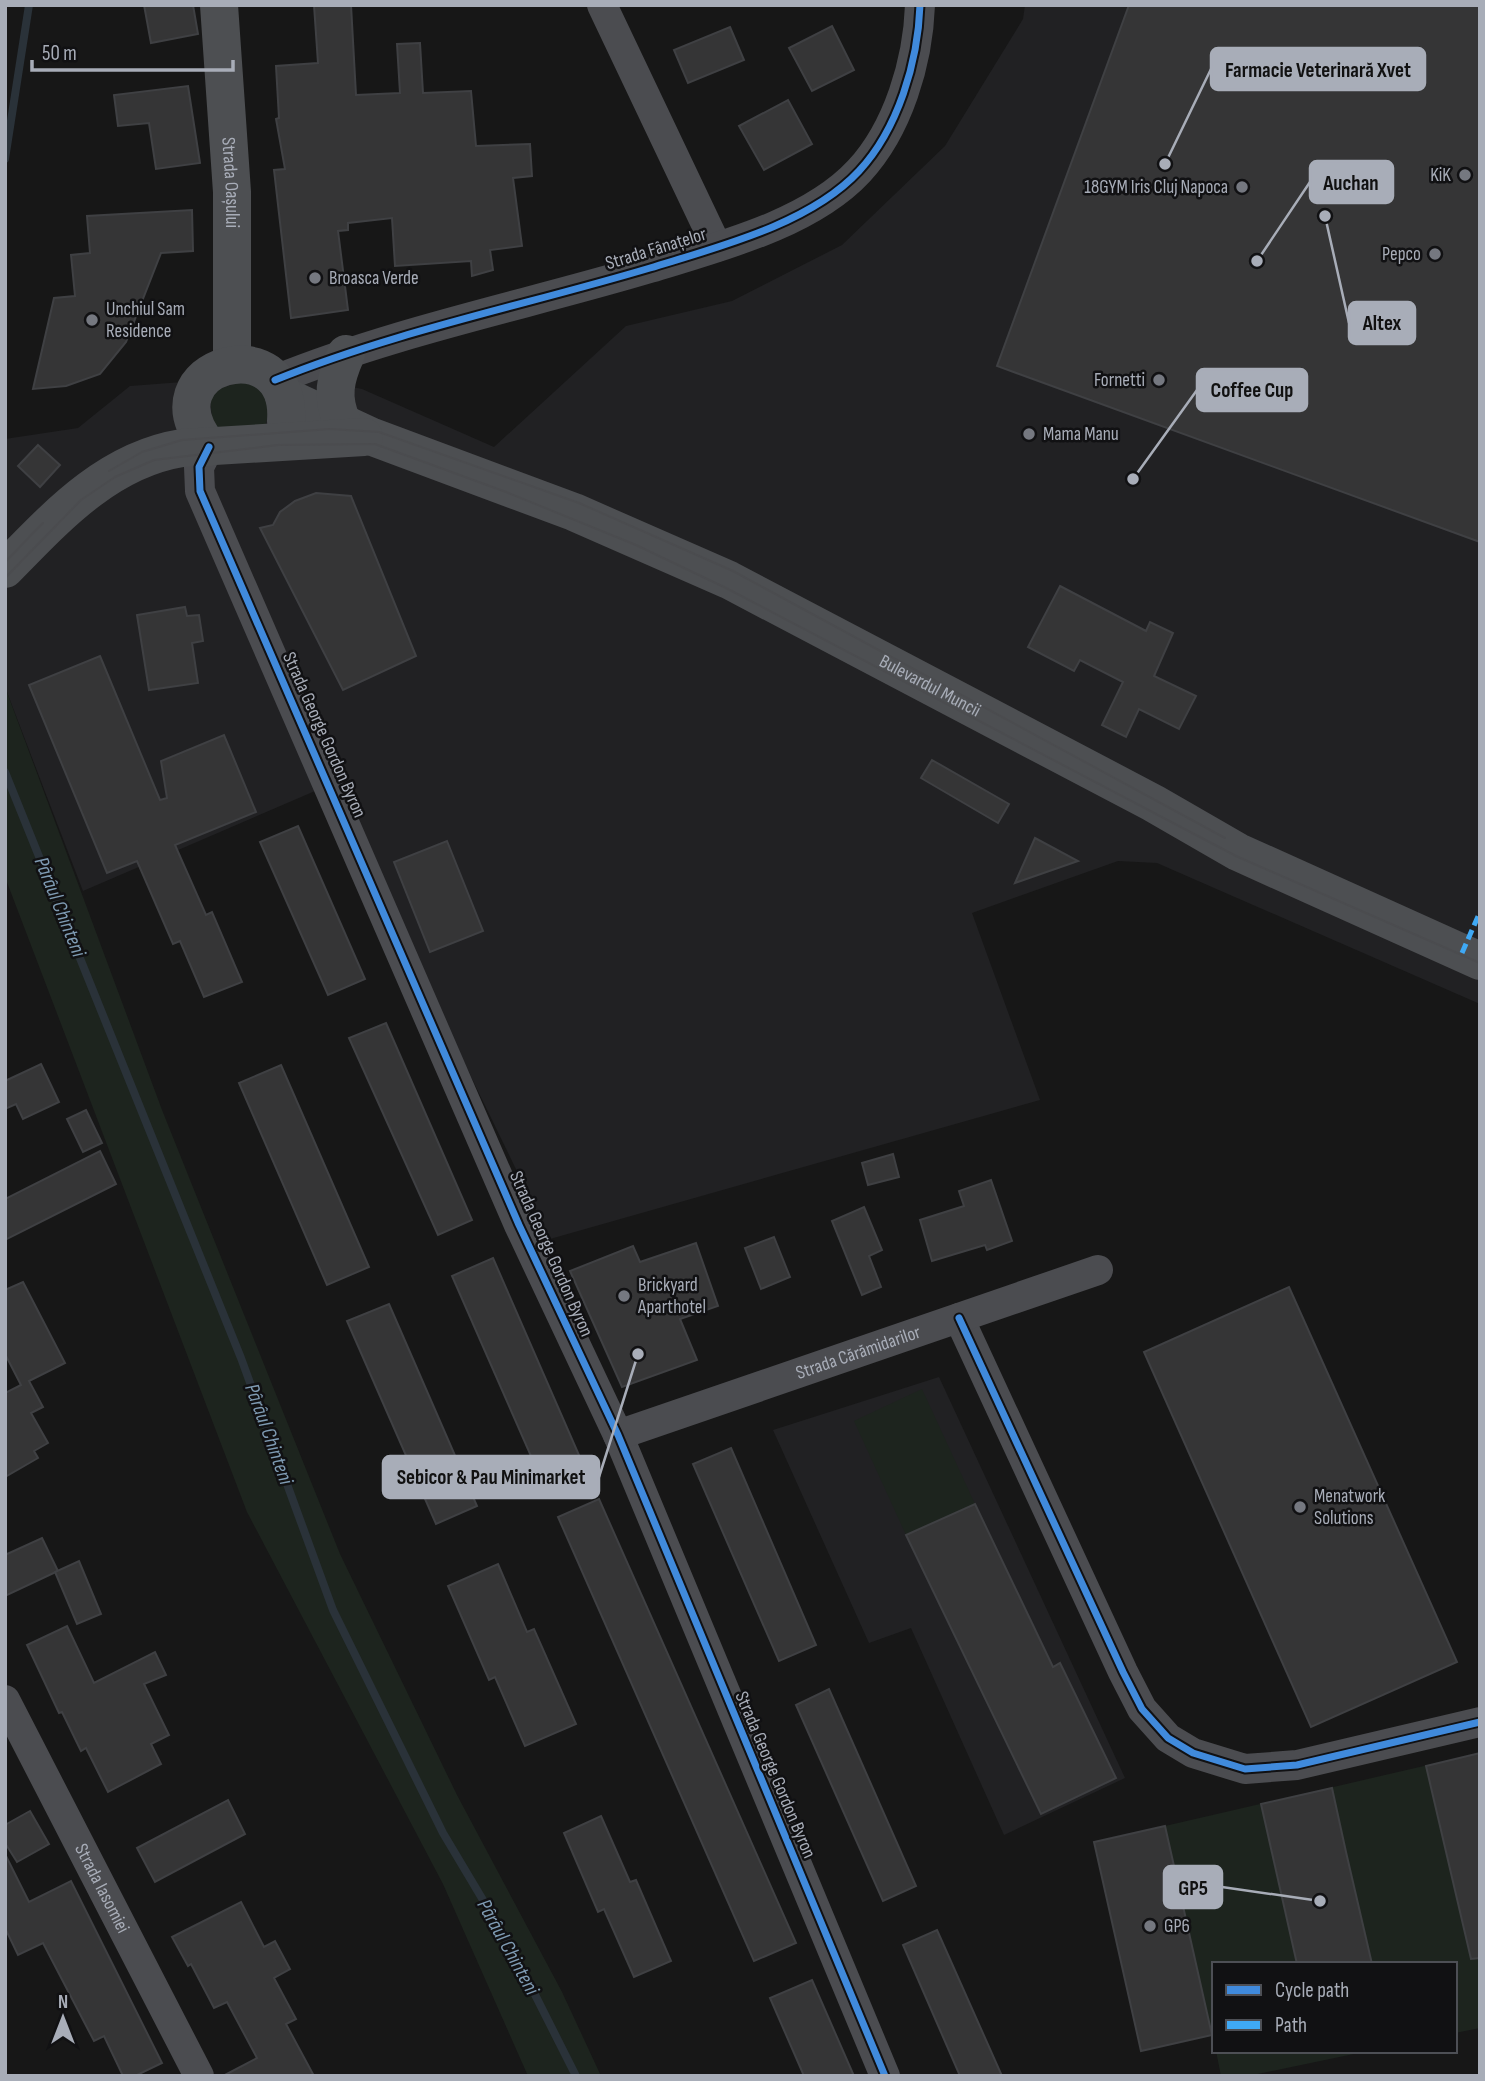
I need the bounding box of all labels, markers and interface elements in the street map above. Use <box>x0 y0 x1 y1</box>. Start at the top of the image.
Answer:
scale bar <box>32 28 233 72</box>
text: 50 m <box>42 41 77 66</box>
callout: Farmacie Veterinară Xvet <box>1211 48 1425 90</box>
text: Farmacie Veterinară Xvet <box>1225 58 1411 83</box>
street label: Strada Oașului <box>217 136 244 228</box>
callout: Auchan <box>1310 161 1393 203</box>
place label: KiK <box>1430 164 1451 187</box>
marker: KiK <box>1457 167 1473 183</box>
text: Auchan <box>1322 171 1379 196</box>
place label: 18GYM Iris Cluj Napoca <box>1084 176 1228 199</box>
marker: 18GYM Iris Cluj Napoca <box>1234 179 1250 195</box>
street label: Strada Fânațelor <box>603 223 710 275</box>
place label: Pepco <box>1382 243 1421 266</box>
marker: Pepco <box>1427 246 1443 262</box>
place label: Broasca Verde <box>329 267 419 290</box>
marker: Broasca Verde <box>307 270 323 286</box>
place label: Unchiul Sam Residence <box>106 298 185 343</box>
callout: Altex <box>1349 302 1415 344</box>
text: Altex <box>1362 311 1402 336</box>
marker: Unchiul Sam Residence <box>84 312 100 328</box>
place label: Fornetti <box>1094 369 1145 392</box>
callout: Coffee Cup <box>1197 369 1307 411</box>
marker: Fornetti <box>1151 372 1167 388</box>
text: Coffee Cup <box>1211 378 1293 403</box>
place label: Mama Manu <box>1043 423 1119 446</box>
marker: Mama Manu <box>1021 426 1037 442</box>
street label: Strada George Gordon Byron <box>277 649 371 821</box>
street label: Bulevardul Muncii <box>875 650 985 722</box>
water label: Pârâul Chinteni <box>29 853 92 962</box>
street label: Strada George Gordon Byron <box>504 1168 598 1340</box>
place label: Brickyard Aparthotel <box>637 1274 706 1319</box>
marker: Brickyard Aparthotel <box>616 1288 632 1304</box>
street label: Strada Cărămidarilor <box>793 1320 924 1384</box>
water label: Pârâul Chinteni <box>239 1380 299 1489</box>
callout: Sebicor & Pau Minimarket <box>383 1456 599 1498</box>
text: Sebicor & Pau Minimarket <box>397 1465 585 1490</box>
place label: Menatwork Solutions <box>1314 1485 1386 1530</box>
marker: Menatwork Solutions <box>1292 1499 1308 1515</box>
street label: Strada George Gordon Byron <box>729 1688 821 1862</box>
street label: Strada Iasomiei <box>70 1840 135 1937</box>
callout: GP5 <box>1164 1866 1222 1908</box>
text: GP5 <box>1178 1876 1208 1901</box>
water label: Pârâul Chinteni <box>472 1895 545 2000</box>
place label: GP6 <box>1164 1915 1190 1938</box>
marker: GP6 <box>1142 1918 1158 1934</box>
legend <box>1212 1962 1457 2053</box>
text: Cycle path <box>1275 1978 1349 2003</box>
north arrow <box>28 1983 98 2053</box>
text: N <box>58 1991 68 2014</box>
text: Path <box>1275 2013 1307 2038</box>

